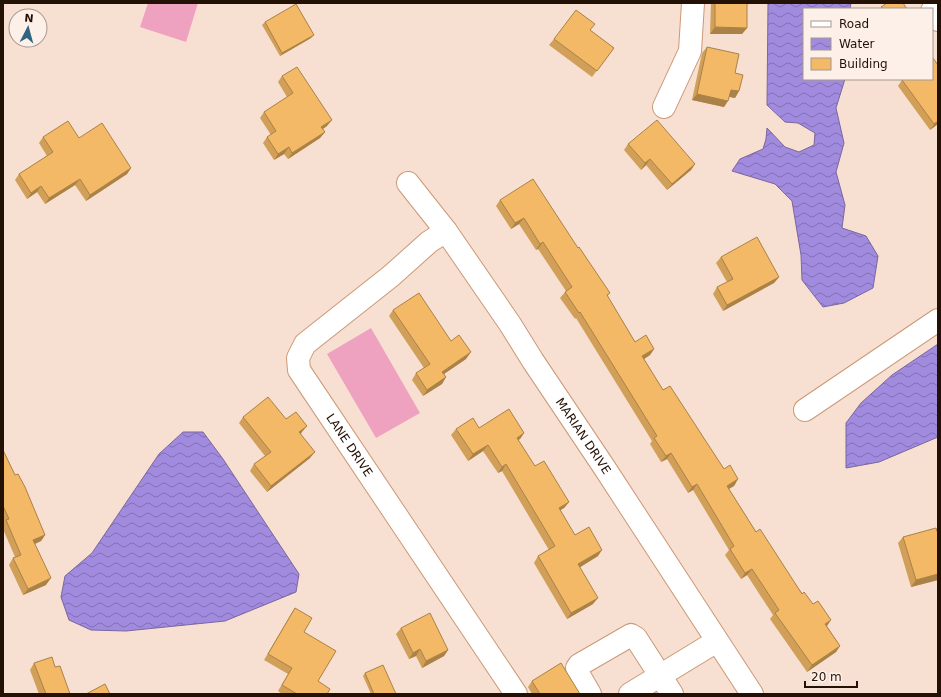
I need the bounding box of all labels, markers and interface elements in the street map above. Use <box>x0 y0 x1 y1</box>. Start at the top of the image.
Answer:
north arrow <box>8 8 48 48</box>
legend <box>803 8 933 80</box>
text: N <box>24 12 34 25</box>
text: Road <box>839 17 869 31</box>
text: Water <box>839 37 875 51</box>
text: Building <box>839 57 888 71</box>
street label: MARIAN DRIVE <box>553 395 614 477</box>
street label: LANE DRIVE <box>323 411 375 479</box>
scale bar <box>805 663 857 689</box>
text: 20 m <box>811 670 842 684</box>

